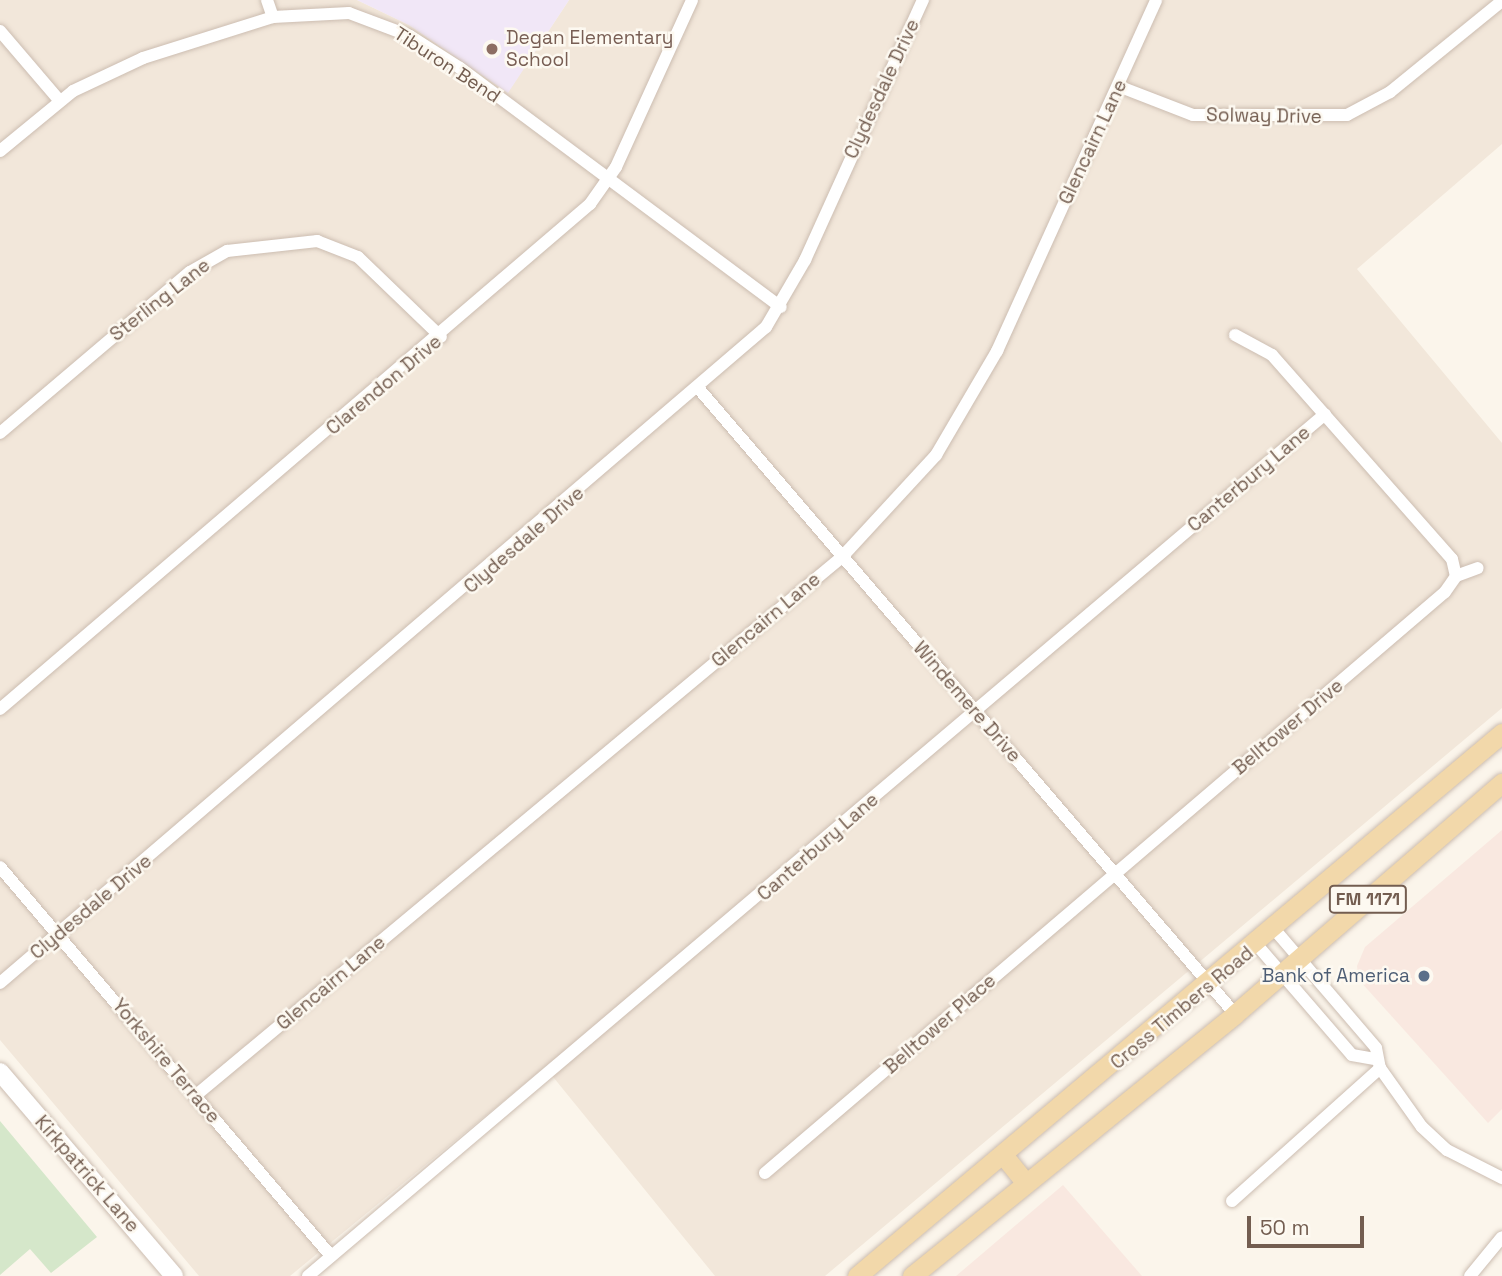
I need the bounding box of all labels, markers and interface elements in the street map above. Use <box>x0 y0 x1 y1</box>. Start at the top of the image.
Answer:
street label: Clydesdale Drive <box>840 16 924 162</box>
street label: Tiburon Bend <box>390 22 504 108</box>
place label: Degan Elementary School <box>506 27 673 71</box>
marker: Degan Elementary School <box>484 41 500 57</box>
street label: Glencairn Lane <box>1054 76 1132 208</box>
street label: Solway Drive <box>1206 104 1322 128</box>
street label: Sterling Lane <box>105 254 215 346</box>
street label: Clarendon Drive <box>322 330 446 440</box>
street label: Canterbury Lane <box>1183 421 1315 537</box>
street label: Clydesdale Drive <box>459 482 589 598</box>
street label: Glencairn Lane <box>707 568 825 672</box>
street label: Windemere Drive <box>908 637 1026 767</box>
street label: Belltower Drive <box>1228 674 1348 780</box>
street label: Canterbury Lane <box>753 788 883 906</box>
street label: Clydesdale Drive <box>26 850 156 964</box>
road number: FM 1171 <box>1328 884 1408 914</box>
street label: Glencairn Lane <box>272 931 390 1035</box>
street label: Cross Timbers Road <box>1106 942 1258 1074</box>
place label: Bank of America <box>1261 965 1410 987</box>
marker: Bank of America <box>1416 968 1432 984</box>
street label: Belltower Place <box>879 969 1001 1079</box>
street label: Yorkshire Terrace <box>107 994 225 1128</box>
street label: Kirkpatrick Lane <box>30 1111 144 1237</box>
scale bar <box>1250 1202 1367 1246</box>
text: 50 m <box>1260 1214 1310 1241</box>

